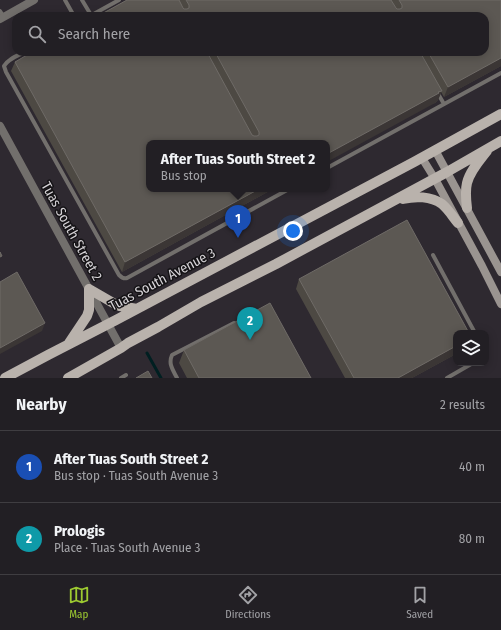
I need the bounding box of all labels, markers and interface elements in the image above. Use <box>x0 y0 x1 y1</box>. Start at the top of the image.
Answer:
search box <box>12 12 489 56</box>
icon: search <box>26 23 48 45</box>
text: Search here <box>58 25 130 43</box>
popup <box>146 140 330 192</box>
text: After Tuas South Street 2 <box>161 150 315 168</box>
text: Bus stop <box>161 168 207 183</box>
street label: Tuas South Street 2 <box>37 179 106 283</box>
pin: 1 <box>225 205 251 238</box>
your location <box>283 221 303 241</box>
street label: Tuas South Avenue 3 <box>106 244 218 315</box>
pin: 2 <box>237 307 263 340</box>
map controls <box>453 330 489 366</box>
button: layers <box>453 330 489 366</box>
text: Nearby <box>16 394 67 415</box>
text: 2 results <box>440 397 485 412</box>
text: After Tuas South Street 2 <box>54 450 208 468</box>
text: 1 <box>26 459 32 474</box>
text: 40 m <box>459 459 485 474</box>
text: Bus stop · Tuas South Avenue 3 <box>54 468 218 483</box>
text: Prologis <box>54 522 105 540</box>
text: 2 <box>26 531 32 546</box>
text: 80 m <box>459 531 485 546</box>
text: Place · Tuas South Avenue 3 <box>54 540 200 555</box>
tab: Map <box>68 584 90 621</box>
tab: Directions <box>225 584 271 621</box>
tab: Saved <box>406 584 433 621</box>

